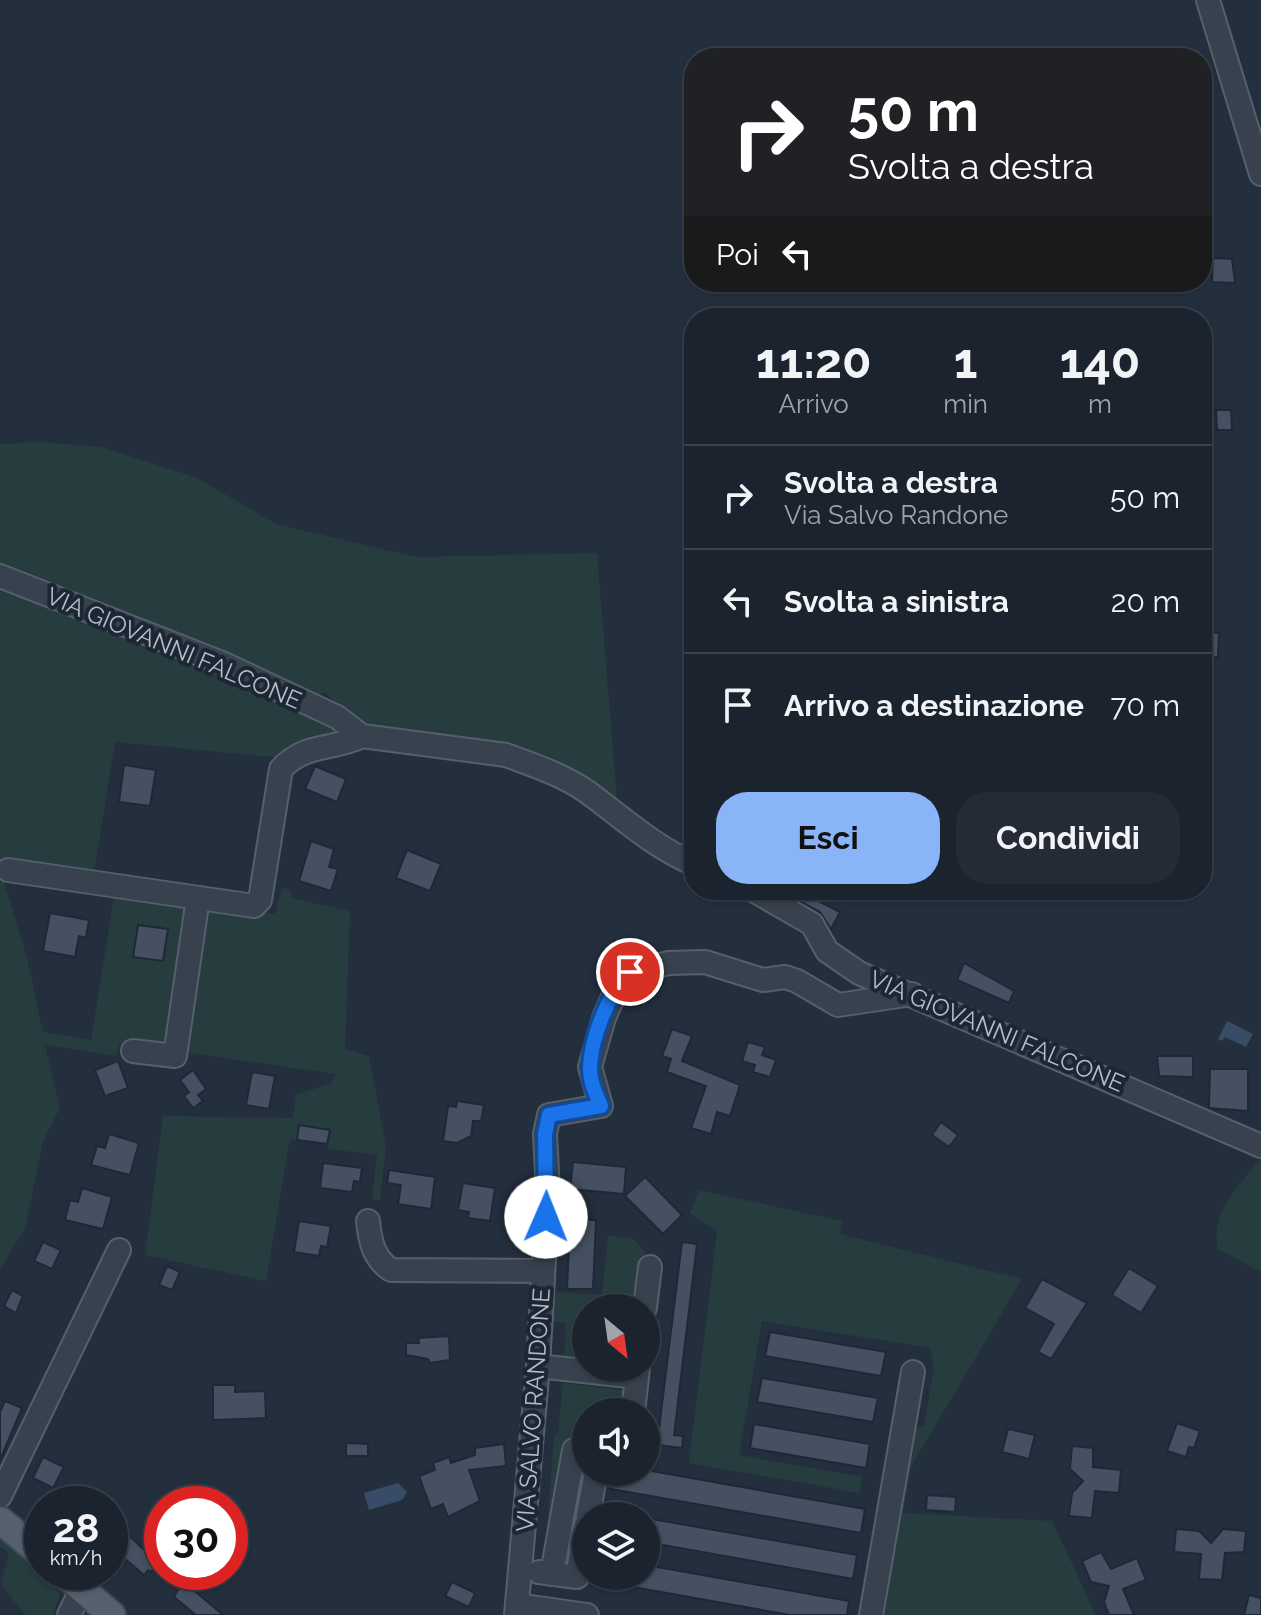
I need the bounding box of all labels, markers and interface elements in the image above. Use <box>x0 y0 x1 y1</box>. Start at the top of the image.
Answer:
text: 50 m <box>848 78 979 144</box>
icon: right <box>716 80 820 184</box>
text: Svolta a destra <box>848 145 1094 187</box>
icon: left <box>775 232 819 276</box>
text: Poi <box>716 237 759 272</box>
text: 11:20 <box>756 333 872 389</box>
text: 1 <box>954 333 977 389</box>
text: 140 <box>1060 333 1140 389</box>
text: Arrivo <box>778 389 849 419</box>
text: min <box>943 389 988 419</box>
text: m <box>1088 389 1112 419</box>
text: Svolta a destra <box>784 465 998 500</box>
icon: right <box>716 475 760 519</box>
text: 50 m <box>1110 480 1180 515</box>
text: Via Salvo Randone <box>784 500 1008 530</box>
icon: left <box>716 579 760 623</box>
street label: VIA GIOVANNI FALCONE <box>42 581 306 715</box>
text: Svolta a sinistra <box>784 584 1009 619</box>
text: 20 m <box>1111 584 1180 619</box>
icon: arrive <box>716 683 760 727</box>
text: Arrivo a destinazione <box>784 688 1084 723</box>
text: 70 m <box>1110 688 1180 723</box>
button: Esci <box>716 792 940 884</box>
button: Condividi <box>956 792 1180 884</box>
pin <box>596 938 664 1006</box>
icon: arrive <box>608 950 652 994</box>
street label: VIA GIOVANNI FALCONE <box>865 964 1129 1098</box>
position arrow <box>504 1175 588 1259</box>
street label: VIA SALVO RANDONE <box>510 1287 556 1533</box>
north arrow <box>572 1294 660 1382</box>
map controls <box>572 1294 660 1590</box>
button: sound <box>572 1398 660 1486</box>
speed limit sign: 30 <box>144 1486 248 1590</box>
button: layers <box>572 1502 660 1590</box>
text: 28 <box>53 1504 99 1551</box>
text: km/h <box>50 1546 102 1570</box>

